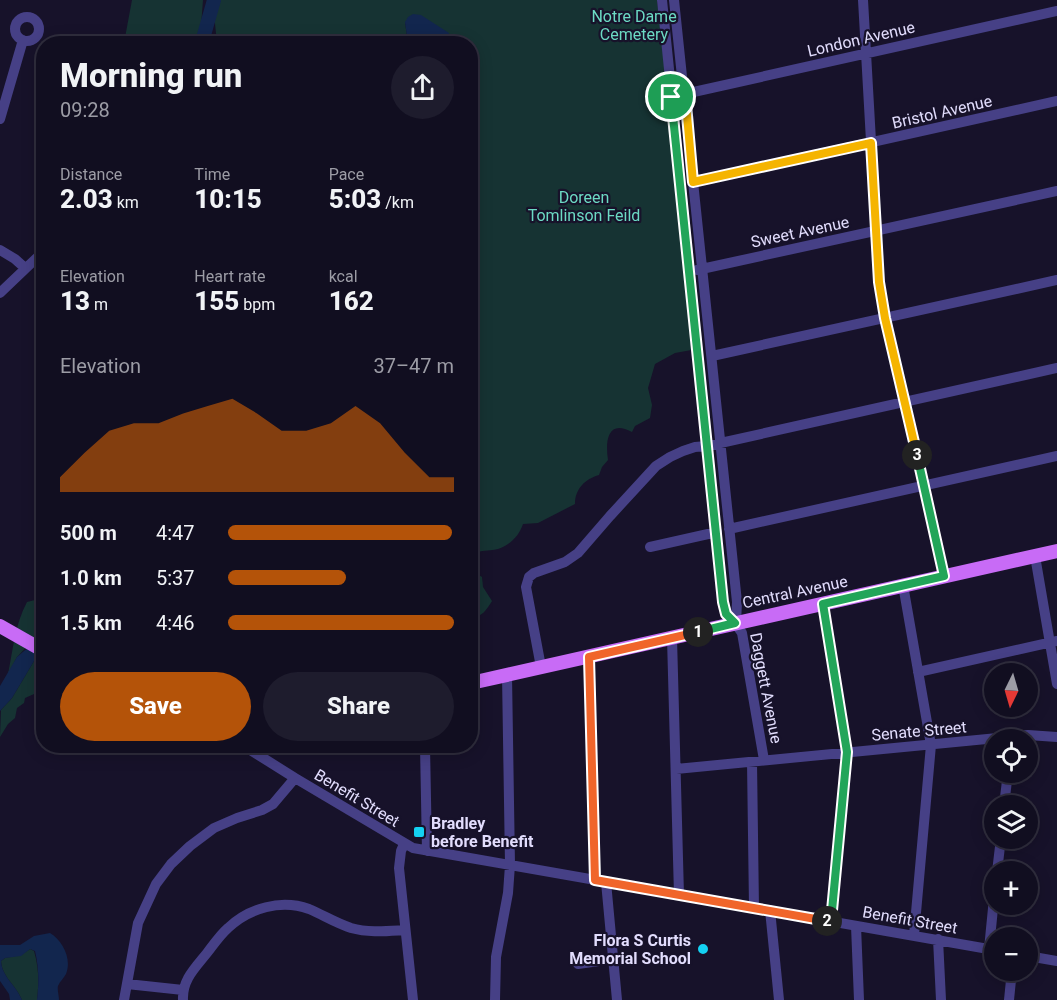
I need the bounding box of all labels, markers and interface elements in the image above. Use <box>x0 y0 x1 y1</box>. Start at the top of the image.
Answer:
park label: Notre Dame Cemetery <box>591 7 677 44</box>
street label: London Avenue <box>805 17 917 61</box>
text: Morning run <box>60 56 242 95</box>
button: share <box>391 56 454 119</box>
pin <box>645 71 696 122</box>
icon: arrive <box>654 80 687 113</box>
street label: Bristol Avenue <box>890 91 994 133</box>
text: 09:28 <box>60 98 110 122</box>
text: Distance <box>60 165 122 184</box>
text: Time <box>194 165 230 184</box>
text: Pace <box>329 165 364 184</box>
text: 2.03 <box>60 184 113 214</box>
text: 10:15 <box>194 184 262 214</box>
text: 5:03 <box>329 184 381 214</box>
park label: Doreen Tomlinson Feild <box>528 188 640 225</box>
text: km <box>113 193 139 212</box>
text: /km <box>381 193 414 212</box>
street label: Sweet Avenue <box>749 212 851 252</box>
text: Elevation <box>60 267 125 286</box>
text: Heart rate <box>194 267 265 286</box>
text: kcal <box>329 267 358 286</box>
text: 13 <box>60 286 90 316</box>
text: 155 <box>194 286 239 316</box>
text: 162 <box>329 286 374 316</box>
text: m <box>90 295 108 314</box>
text: bpm <box>239 295 275 314</box>
text: Elevation <box>60 354 141 378</box>
text: 37–47 m <box>373 354 454 378</box>
pin: 3 <box>902 440 932 470</box>
text: 3 <box>912 445 922 464</box>
text: 500 m <box>60 521 117 545</box>
text: 4:47 <box>156 521 195 545</box>
text: 1.0 km <box>60 566 122 590</box>
text: 5:37 <box>156 566 195 590</box>
street label: Central Avenue <box>741 572 849 612</box>
text: 1.5 km <box>60 611 122 635</box>
text: 4:46 <box>156 611 195 635</box>
pin: 1 <box>683 617 713 647</box>
text: 1 <box>693 622 703 641</box>
street label: Daggett Avenue <box>746 631 786 745</box>
north arrow <box>984 663 1038 717</box>
map controls <box>984 663 1038 981</box>
button: Save <box>60 672 251 741</box>
button: Share <box>263 672 454 741</box>
street label: Senate Street <box>871 717 967 745</box>
button: locate <box>984 729 1038 783</box>
street label: Benefit Street <box>311 765 403 831</box>
button: layers <box>984 795 1038 849</box>
place label: Bradley before Benefit <box>431 814 534 851</box>
marker: Bradley before Benefit <box>412 825 426 839</box>
button: + <box>984 861 1038 915</box>
street label: Benefit Street <box>861 902 959 938</box>
pin: 2 <box>812 906 842 936</box>
text: 2 <box>822 911 832 930</box>
button: − <box>984 927 1038 981</box>
place label: Flora S Curtis Memorial School <box>569 931 691 968</box>
marker: Flora S Curtis Memorial School <box>696 942 710 956</box>

